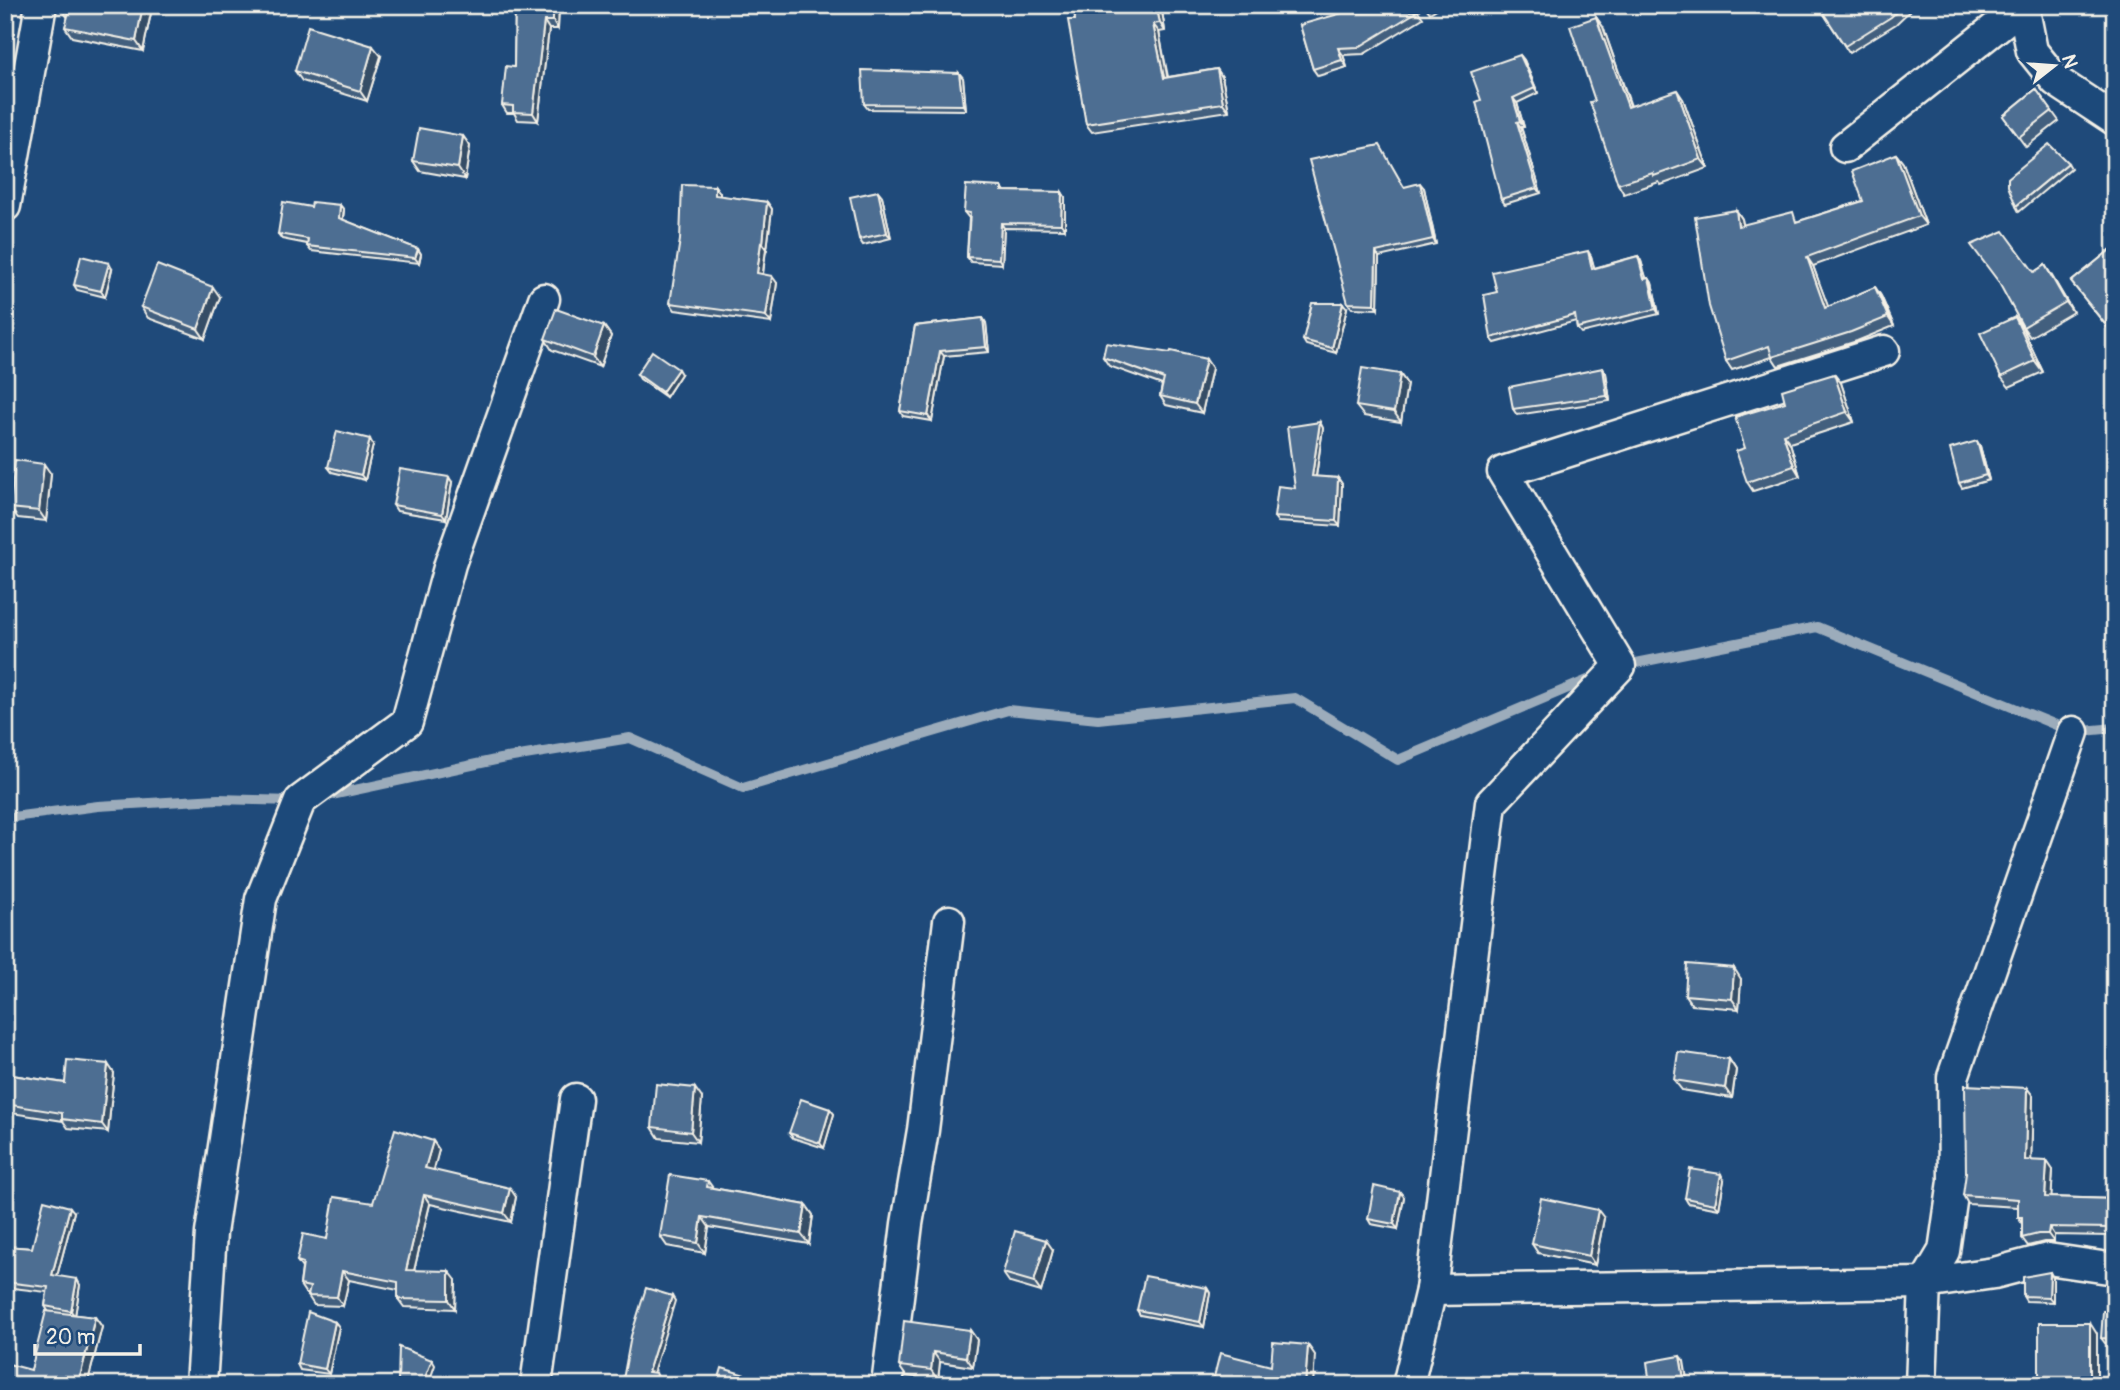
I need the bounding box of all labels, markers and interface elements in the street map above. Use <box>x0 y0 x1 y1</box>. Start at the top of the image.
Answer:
north arrow <box>2018 32 2088 102</box>
text: N <box>2056 52 2083 71</box>
scale bar <box>35 1313 140 1357</box>
text: 20 m <box>46 1324 95 1351</box>

